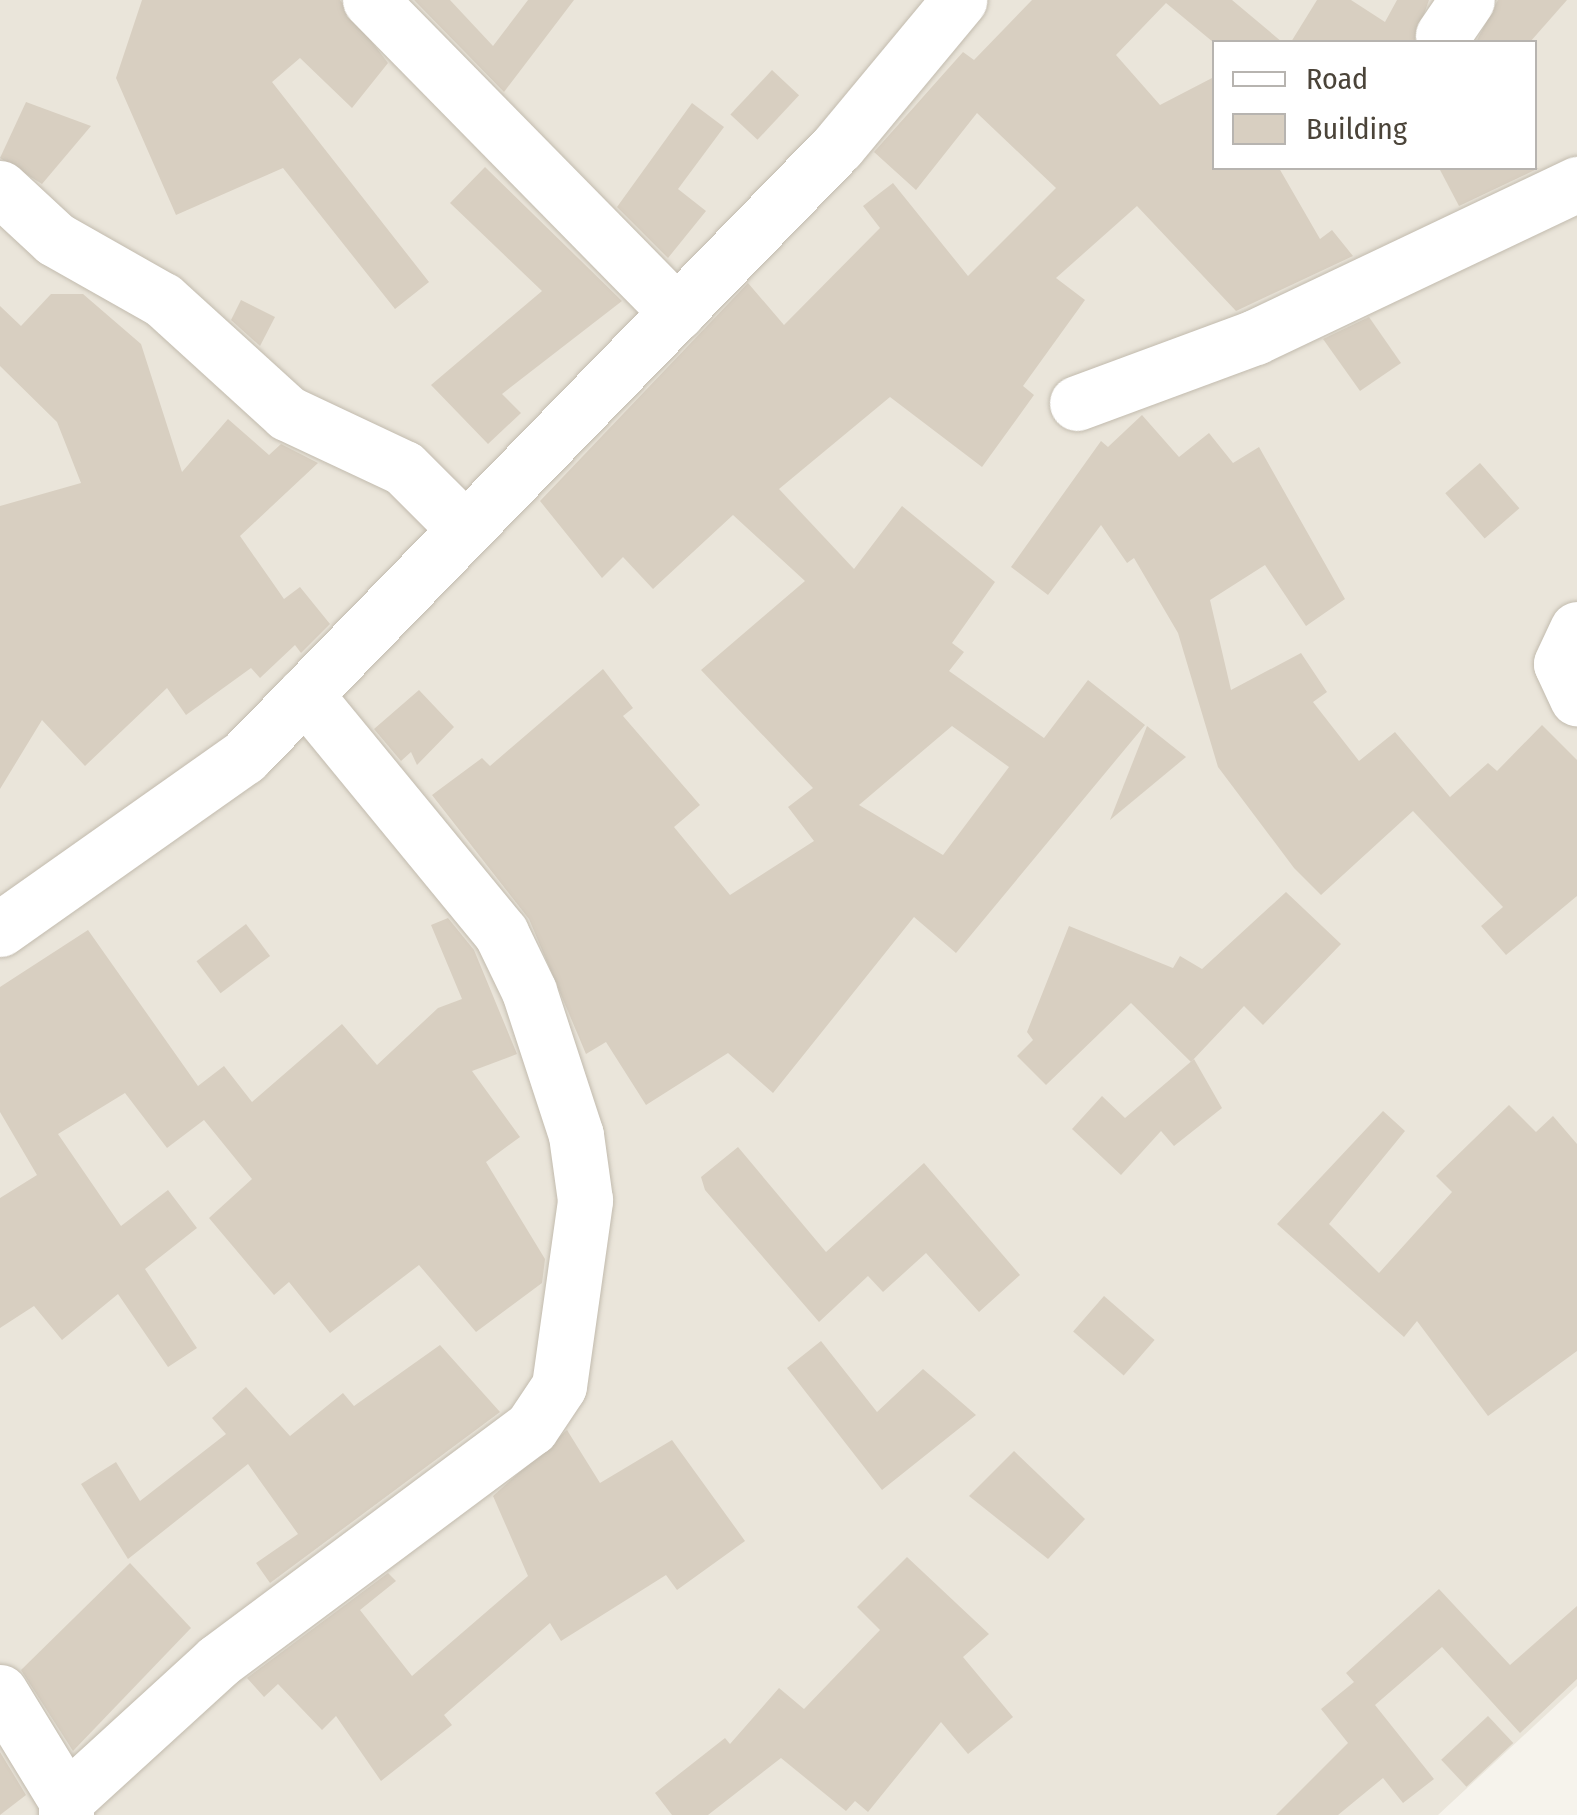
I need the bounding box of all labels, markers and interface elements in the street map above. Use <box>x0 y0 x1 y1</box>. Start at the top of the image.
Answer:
legend <box>1212 40 1537 170</box>
text: Road <box>1306 61 1368 97</box>
text: Building <box>1306 111 1407 147</box>

